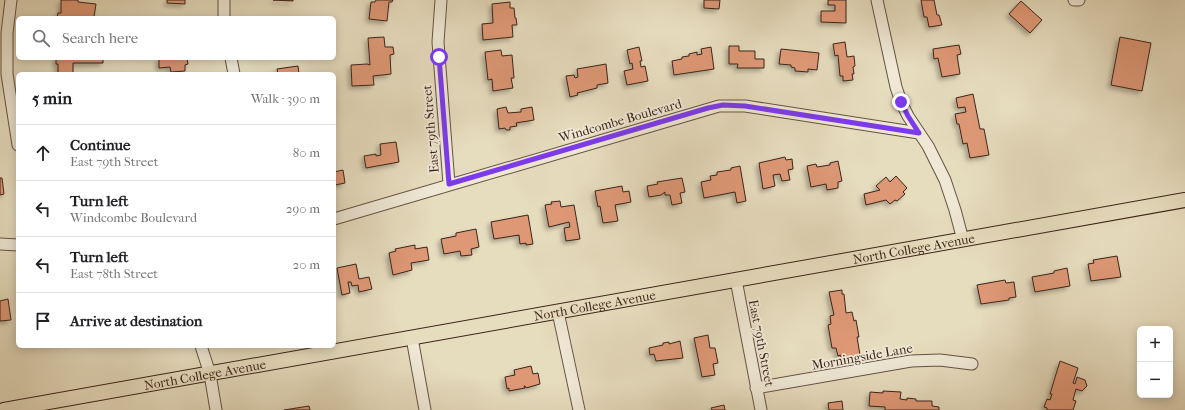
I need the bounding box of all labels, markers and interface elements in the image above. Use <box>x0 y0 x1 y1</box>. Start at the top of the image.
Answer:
search box <box>16 16 336 60</box>
icon: search <box>30 27 52 49</box>
text: Search here <box>62 29 138 47</box>
route start <box>430 48 448 66</box>
street label: East 79th Street <box>419 84 442 174</box>
text: 5 min <box>32 88 72 108</box>
text: Walk · 390 m <box>251 91 320 106</box>
route end <box>892 93 910 111</box>
street label: Windcombe Boulevard <box>556 96 684 145</box>
text: Continue <box>70 136 130 154</box>
icon: ahead <box>32 142 54 164</box>
text: 80 m <box>293 145 320 160</box>
text: East 79th Street <box>70 154 158 169</box>
text: Turn left <box>70 192 128 210</box>
icon: left <box>32 198 54 220</box>
text: 290 m <box>286 201 320 216</box>
text: Windcombe Boulevard <box>70 210 197 225</box>
street label: North College Avenue <box>852 230 976 267</box>
text: Turn left <box>70 248 128 266</box>
icon: left <box>32 254 54 276</box>
text: 20 m <box>293 257 320 272</box>
text: East 78th Street <box>70 266 158 281</box>
street label: North College Avenue <box>533 287 657 324</box>
street label: East 79th Street <box>746 298 777 388</box>
icon: arrive <box>32 310 54 332</box>
text: Arrive at destination <box>70 312 202 330</box>
map controls <box>1137 326 1173 398</box>
button: + <box>1137 326 1173 362</box>
street label: Morningside Lane <box>810 340 914 373</box>
street label: North College Avenue <box>143 356 268 393</box>
button: − <box>1137 362 1173 398</box>

